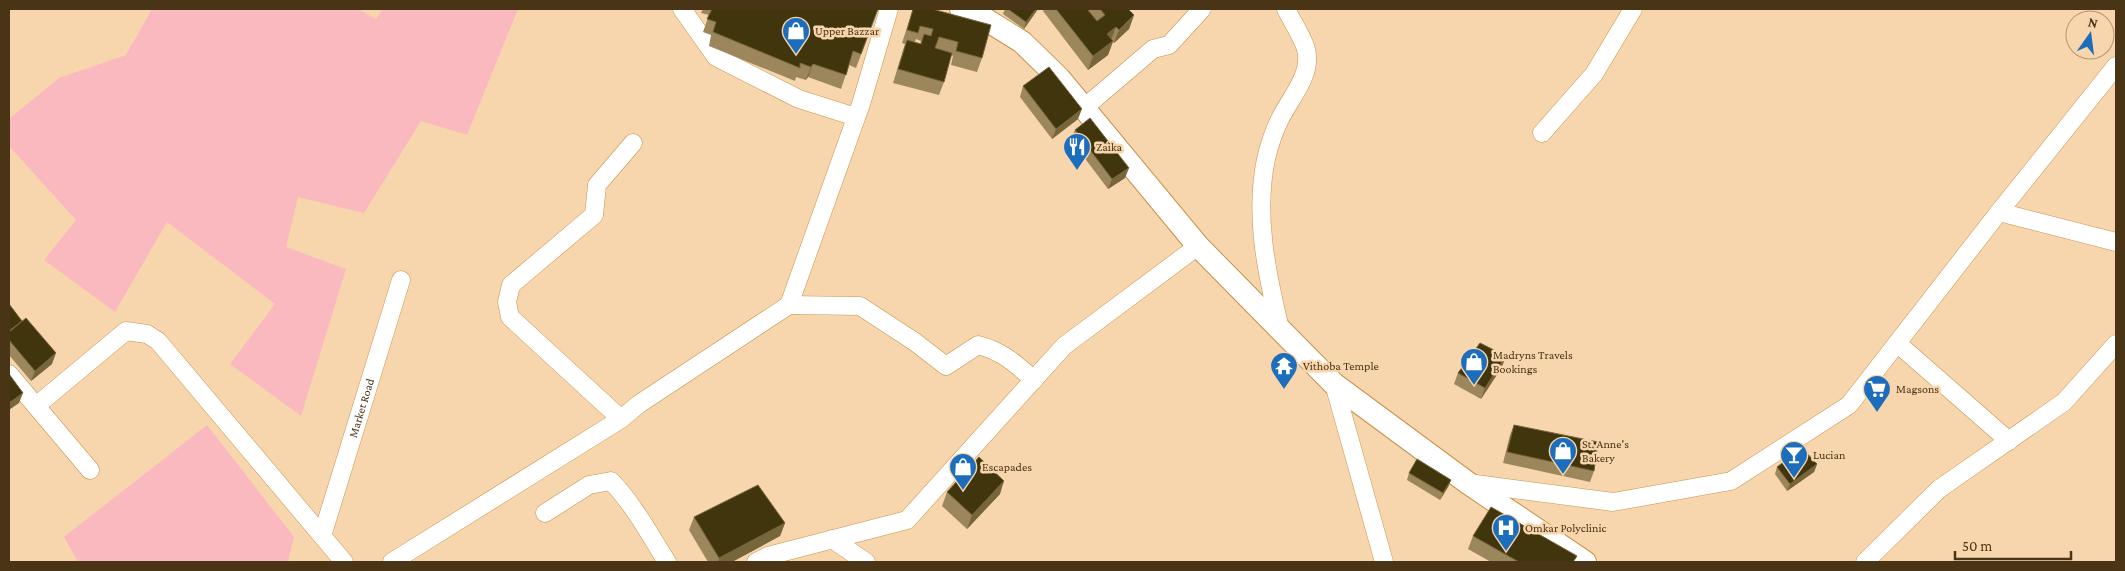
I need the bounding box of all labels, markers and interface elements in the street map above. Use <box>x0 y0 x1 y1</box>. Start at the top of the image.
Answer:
north arrow <box>2065 10 2115 60</box>
text: N <box>2087 13 2100 31</box>
shop icon: Upper Bazzar <box>781 16 811 55</box>
place label: Upper Bazzar <box>815 24 880 38</box>
restaurant icon: Zaika <box>1062 132 1092 171</box>
place label: Zaika <box>1096 140 1123 154</box>
shop icon: Madryns Travels Bookings <box>1459 347 1489 386</box>
place label: Madryns Travels Bookings <box>1493 348 1573 376</box>
temple icon: Vithoba Temple <box>1269 351 1299 390</box>
place label: Vithoba Temple <box>1303 359 1379 373</box>
supermarket icon: Magsons <box>1862 374 1892 413</box>
street label: Market Road <box>346 376 377 439</box>
place label: Magsons <box>1896 382 1939 396</box>
shop icon: St. Anne's Bakery <box>1548 436 1578 475</box>
place label: St. Anne's Bakery <box>1582 437 1629 465</box>
bar icon: Lucian <box>1779 440 1809 479</box>
place label: Lucian <box>1813 448 1846 462</box>
shop icon: Escapades <box>948 452 978 491</box>
place label: Escapades <box>982 460 1032 474</box>
hospital icon: Omkar Polyclinic <box>1491 513 1521 552</box>
place label: Omkar Polyclinic <box>1525 521 1607 535</box>
scale bar <box>1955 528 2071 560</box>
text: 50 m <box>1962 538 1992 554</box>

